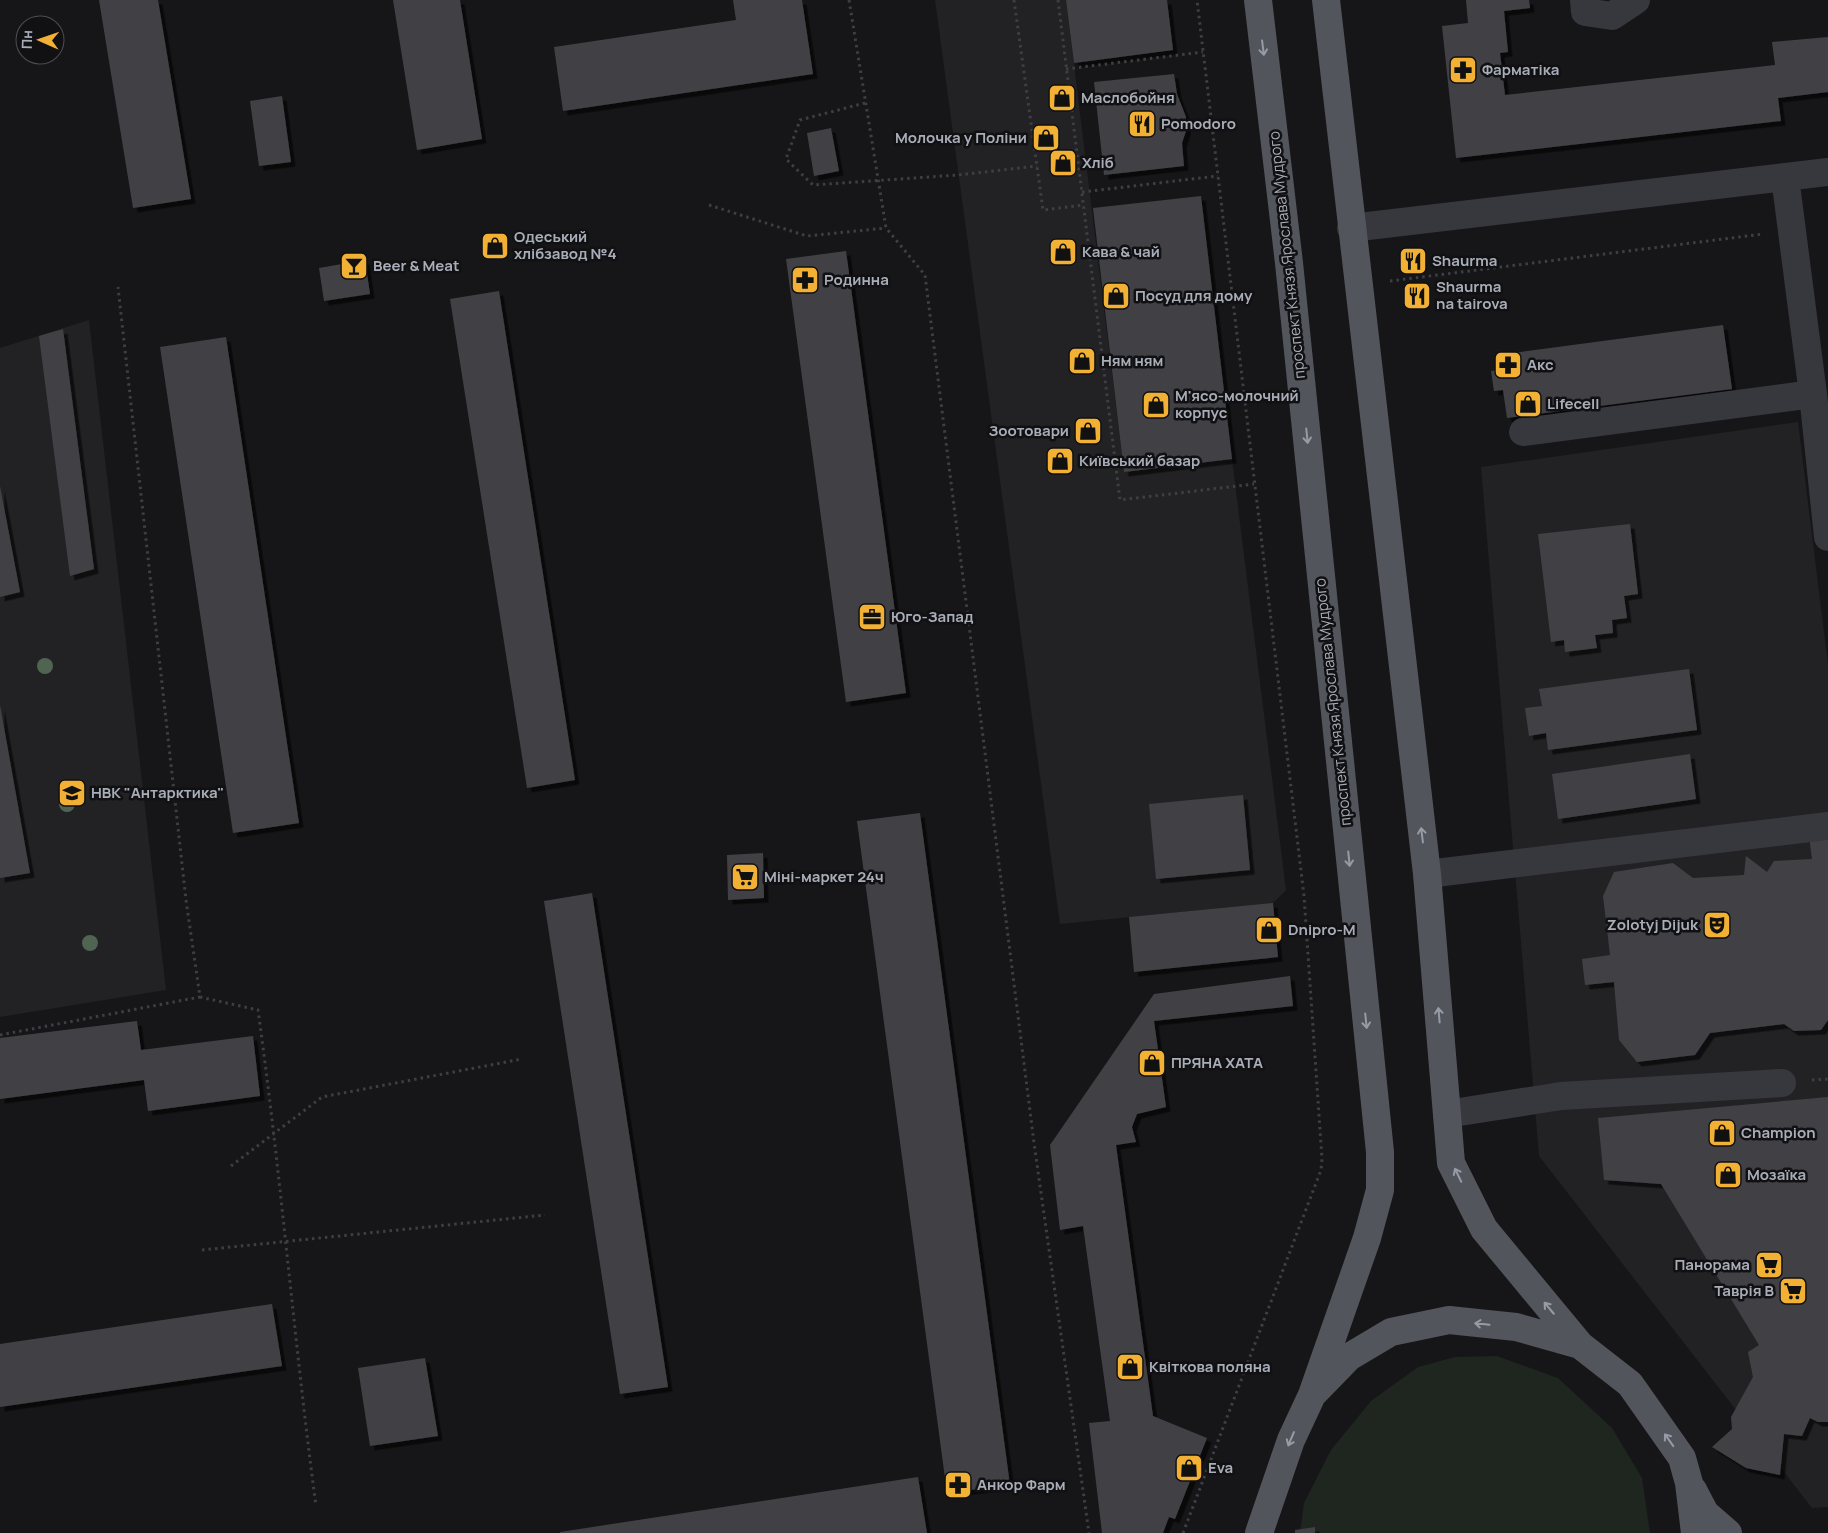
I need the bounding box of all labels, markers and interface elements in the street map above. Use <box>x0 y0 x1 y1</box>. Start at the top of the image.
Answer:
north arrow <box>15 15 65 65</box>
text: Пн <box>17 30 36 49</box>
one-way arrow <box>1259 40 1269 56</box>
pharmacy icon: Фарматіка <box>1448 55 1478 85</box>
place label: Фарматіка <box>1482 59 1559 80</box>
shop icon: Маслобойня <box>1047 83 1077 113</box>
place label: Маслобойня <box>1081 87 1175 108</box>
restaurant icon: Pomodoro <box>1127 109 1157 139</box>
place label: Pomodoro <box>1161 113 1236 134</box>
shop icon: Молочка у Поліни <box>1031 123 1061 153</box>
place label: Молочка у Поліни <box>895 127 1027 148</box>
street label: проспект Князя Ярослава Мудрого <box>1263 130 1310 380</box>
shop icon: Хліб <box>1048 148 1078 178</box>
place label: Хліб <box>1082 152 1114 173</box>
place label: Одеський хлібзавод №4 <box>514 226 617 264</box>
shop icon: Одеський хлібзавод №4 <box>480 231 510 261</box>
shop icon: Кава & чай <box>1048 237 1078 267</box>
place label: Кава & чай <box>1082 241 1160 262</box>
restaurant icon: Shaurma <box>1398 246 1428 276</box>
place label: Shaurma <box>1432 250 1497 271</box>
bar icon: Beer & Meat <box>339 251 369 281</box>
place label: Beer & Meat <box>373 255 459 276</box>
pharmacy icon: Родинна <box>790 265 820 295</box>
place label: Родинна <box>824 269 889 290</box>
place label: Shaurma na tairova <box>1436 276 1508 314</box>
shop icon: Посуд для дому <box>1101 281 1131 311</box>
restaurant icon: Shaurma na tairova <box>1402 281 1432 311</box>
place label: Посуд для дому <box>1135 285 1253 306</box>
shop icon: Ням ням <box>1067 346 1097 376</box>
place label: Ням ням <box>1101 350 1163 371</box>
pharmacy icon: Акс <box>1493 350 1523 380</box>
place label: Акс <box>1527 354 1554 375</box>
place label: М'ясо-молочний корпус <box>1175 385 1299 423</box>
shop icon: Lifecell <box>1513 389 1543 419</box>
shop icon: М'ясо-молочний корпус <box>1141 390 1171 420</box>
place label: Lifecell <box>1547 393 1599 414</box>
shop icon: Зоотовари <box>1073 416 1103 446</box>
place label: Зоотовари <box>988 420 1069 441</box>
one-way arrow <box>1302 428 1311 444</box>
shop icon: Київський базар <box>1045 446 1075 476</box>
place label: Київський базар <box>1079 450 1200 471</box>
street label: проспект Князя Ярослава Мудрого <box>1309 577 1356 827</box>
office icon: Юго-Запад <box>857 602 887 632</box>
place label: Юго-Запад <box>891 606 974 627</box>
school or university icon: НВК "Антарктика" <box>57 778 87 808</box>
place label: НВК "Антарктика" <box>91 782 224 803</box>
one-way arrow <box>1417 828 1427 844</box>
one-way arrow <box>1344 851 1354 867</box>
supermarket icon: Міні-маркет 24ч <box>730 862 760 892</box>
place label: Міні-маркет 24ч <box>764 866 884 887</box>
theatre icon: Zolotyj Dijuk <box>1702 910 1732 940</box>
place label: Zolotyj Dijuk <box>1607 914 1699 935</box>
shop icon: Dnipro-M <box>1254 915 1284 945</box>
place label: Dnipro-M <box>1288 919 1356 940</box>
one-way arrow <box>1434 1007 1444 1023</box>
one-way arrow <box>1361 1012 1371 1028</box>
shop icon: ПРЯНА ХАТА <box>1137 1048 1167 1078</box>
place label: ПРЯНА ХАТА <box>1171 1052 1263 1073</box>
shop icon: Champion <box>1707 1118 1737 1148</box>
place label: Champion <box>1741 1122 1816 1143</box>
shop icon: Мозаїка <box>1713 1160 1743 1190</box>
place label: Мозаїка <box>1747 1164 1806 1185</box>
one-way arrow <box>1452 1168 1462 1183</box>
supermarket icon: Панорама <box>1754 1250 1784 1280</box>
place label: Панорама <box>1675 1254 1750 1275</box>
supermarket icon: Таврія В <box>1778 1276 1808 1306</box>
place label: Таврія В <box>1714 1280 1775 1301</box>
one-way arrow <box>1544 1302 1555 1315</box>
one-way arrow <box>1474 1319 1490 1329</box>
shop icon: Квіткова поляна <box>1115 1352 1145 1382</box>
place label: Квіткова поляна <box>1149 1356 1271 1377</box>
one-way arrow <box>1286 1431 1296 1446</box>
one-way arrow <box>1664 1433 1674 1447</box>
shop icon: Eva <box>1174 1453 1204 1483</box>
place label: Eva <box>1208 1457 1233 1478</box>
pharmacy icon: Анкор Фарм <box>943 1470 973 1500</box>
place label: Анкор Фарм <box>977 1474 1066 1495</box>

